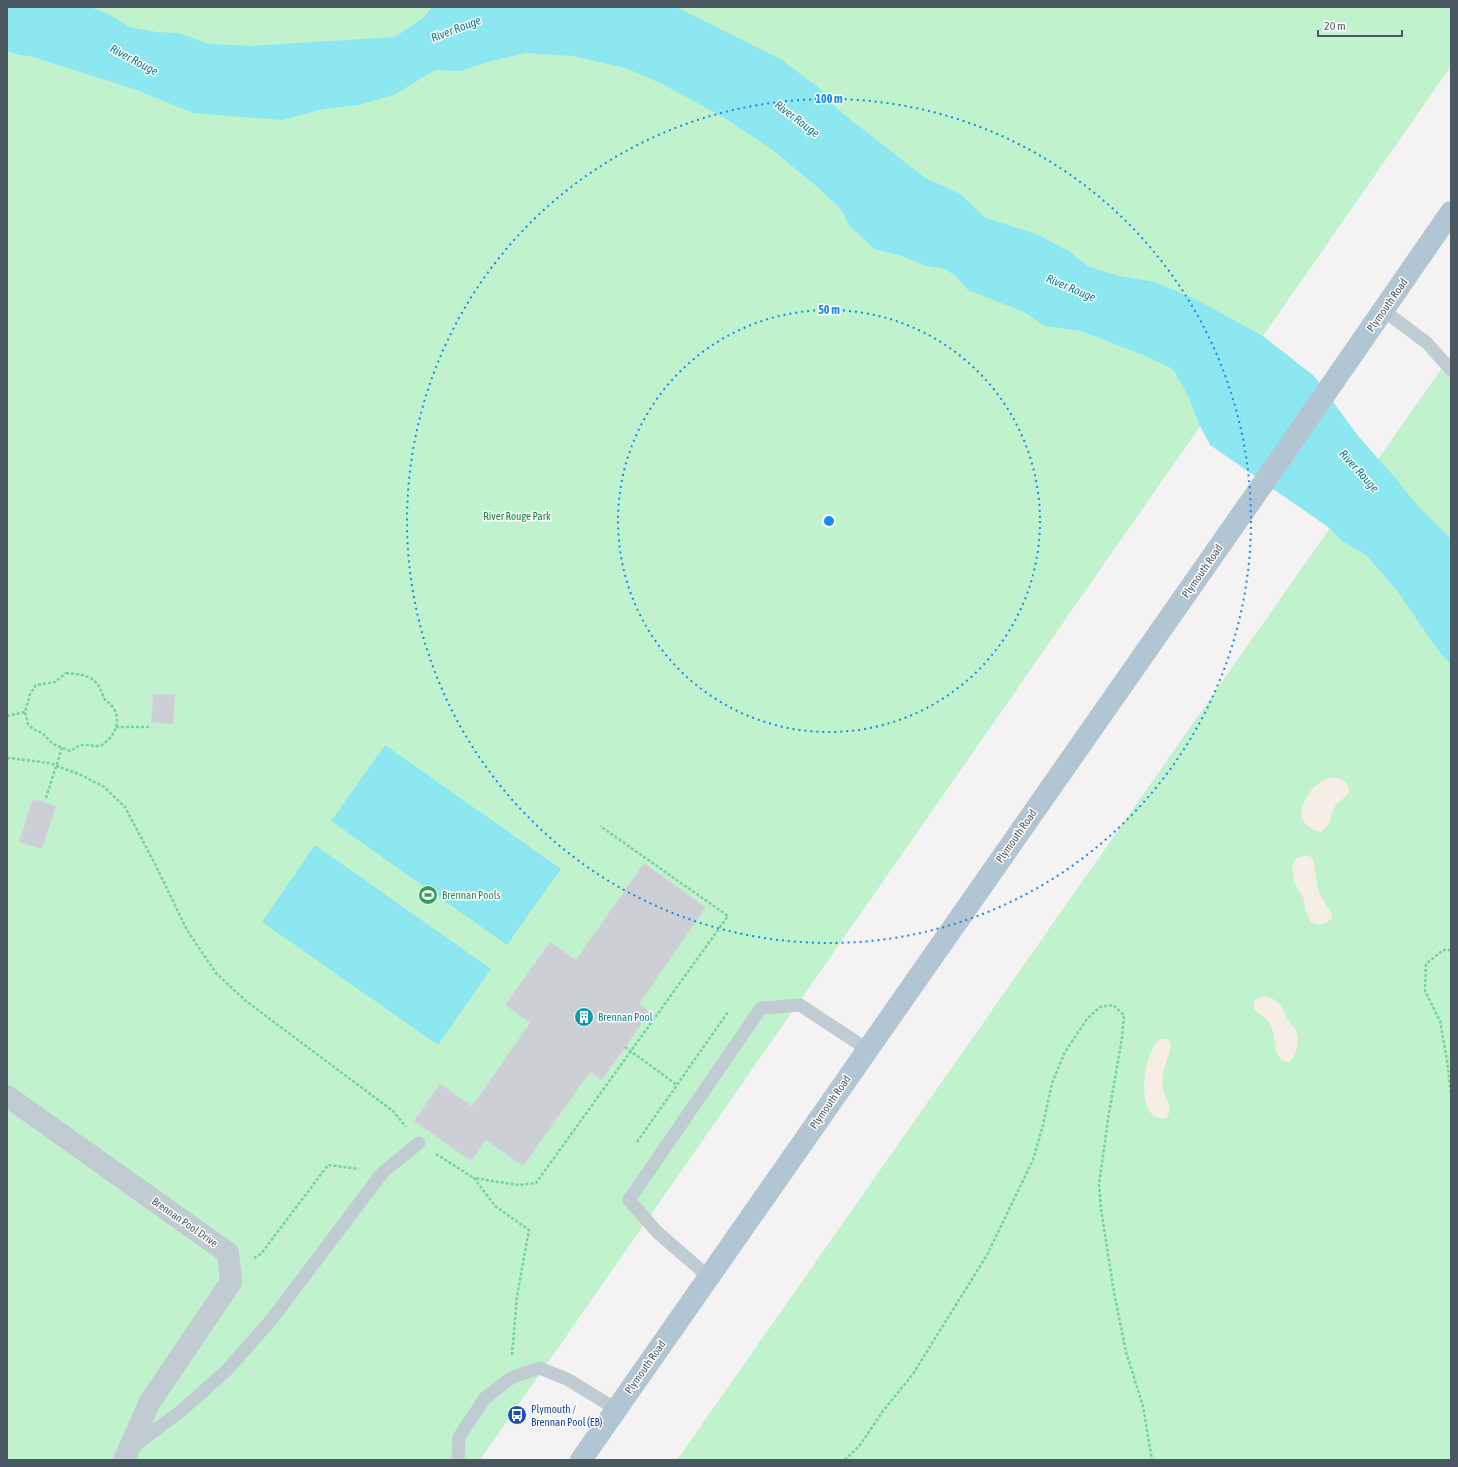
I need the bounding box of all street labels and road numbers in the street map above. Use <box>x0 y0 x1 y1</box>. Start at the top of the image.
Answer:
street label: Plymouth Road <box>1364 276 1410 334</box>
street label: Plymouth Road <box>1179 542 1225 600</box>
street label: Plymouth Road <box>993 807 1039 865</box>
street label: Plymouth Road <box>807 1073 853 1131</box>
street label: Brennan Pool Drive <box>150 1195 220 1249</box>
street label: Plymouth Road <box>622 1338 668 1396</box>

